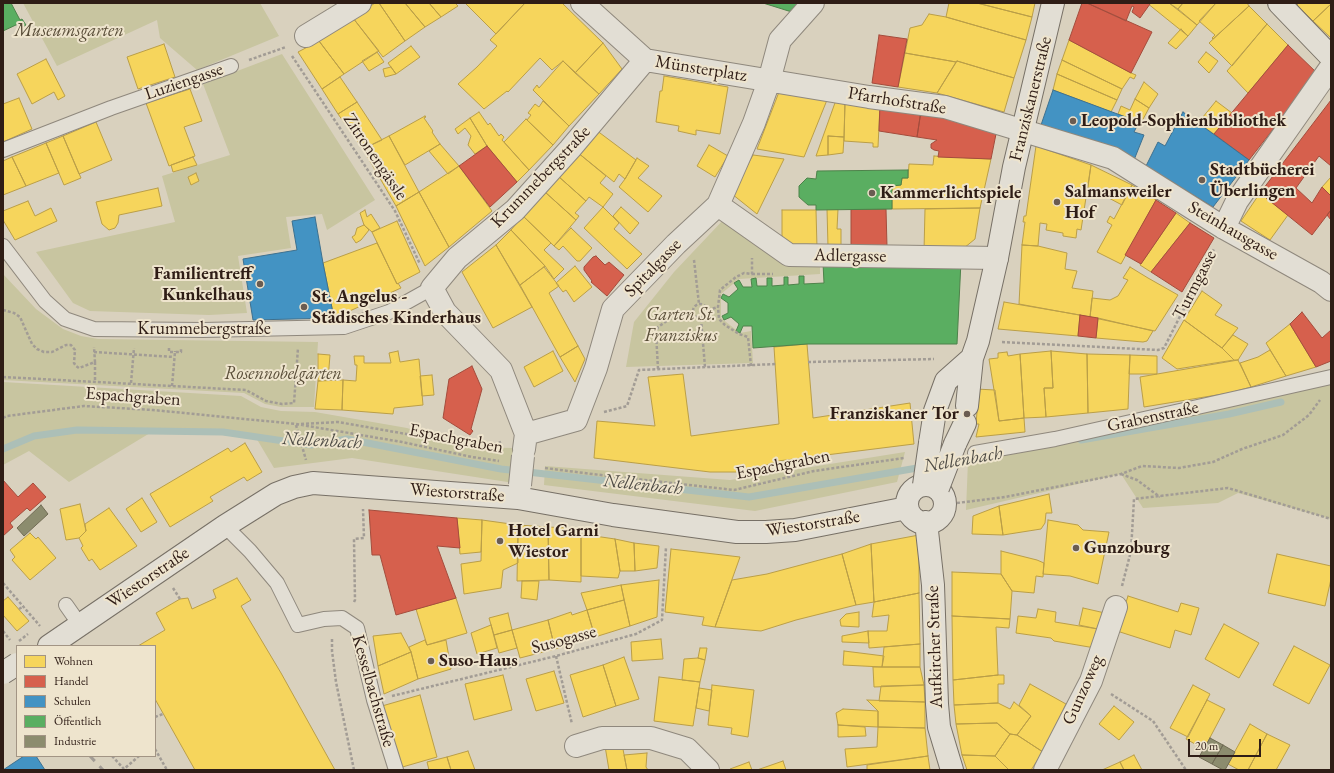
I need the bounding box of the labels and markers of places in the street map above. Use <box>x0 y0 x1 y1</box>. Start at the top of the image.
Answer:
place label: Leopold-Sophienbibliothek <box>1081 110 1286 132</box>
marker: Leopold-Sophienbibliothek <box>1068 116 1078 126</box>
place label: Stadtbücherei Überlingen <box>1210 159 1314 202</box>
marker: Stadtbücherei Überlingen <box>1197 175 1207 185</box>
place label: Salmansweiler Hof <box>1065 181 1172 224</box>
place label: Kammerlichtspiele <box>880 182 1021 204</box>
marker: Kammerlichtspiele <box>867 188 877 198</box>
marker: Salmansweiler Hof <box>1052 197 1062 207</box>
place label: Familientreff Kunkelhaus <box>154 263 252 306</box>
marker: Familientreff Kunkelhaus <box>255 279 265 289</box>
place label: St. Angelus - Städisches Kinderhaus <box>312 286 481 328</box>
marker: St. Angelus - Städisches Kinderhaus <box>299 302 309 312</box>
place label: Franziskaner Tor <box>830 403 959 425</box>
marker: Franziskaner Tor <box>962 409 972 419</box>
place label: Hotel Garni Wiestor <box>508 520 599 562</box>
marker: Hotel Garni Wiestor <box>495 536 505 546</box>
place label: Gunzoburg <box>1084 537 1170 559</box>
marker: Gunzoburg <box>1071 543 1081 553</box>
place label: Suso-Haus <box>439 650 518 672</box>
marker: Suso-Haus <box>426 656 436 666</box>

